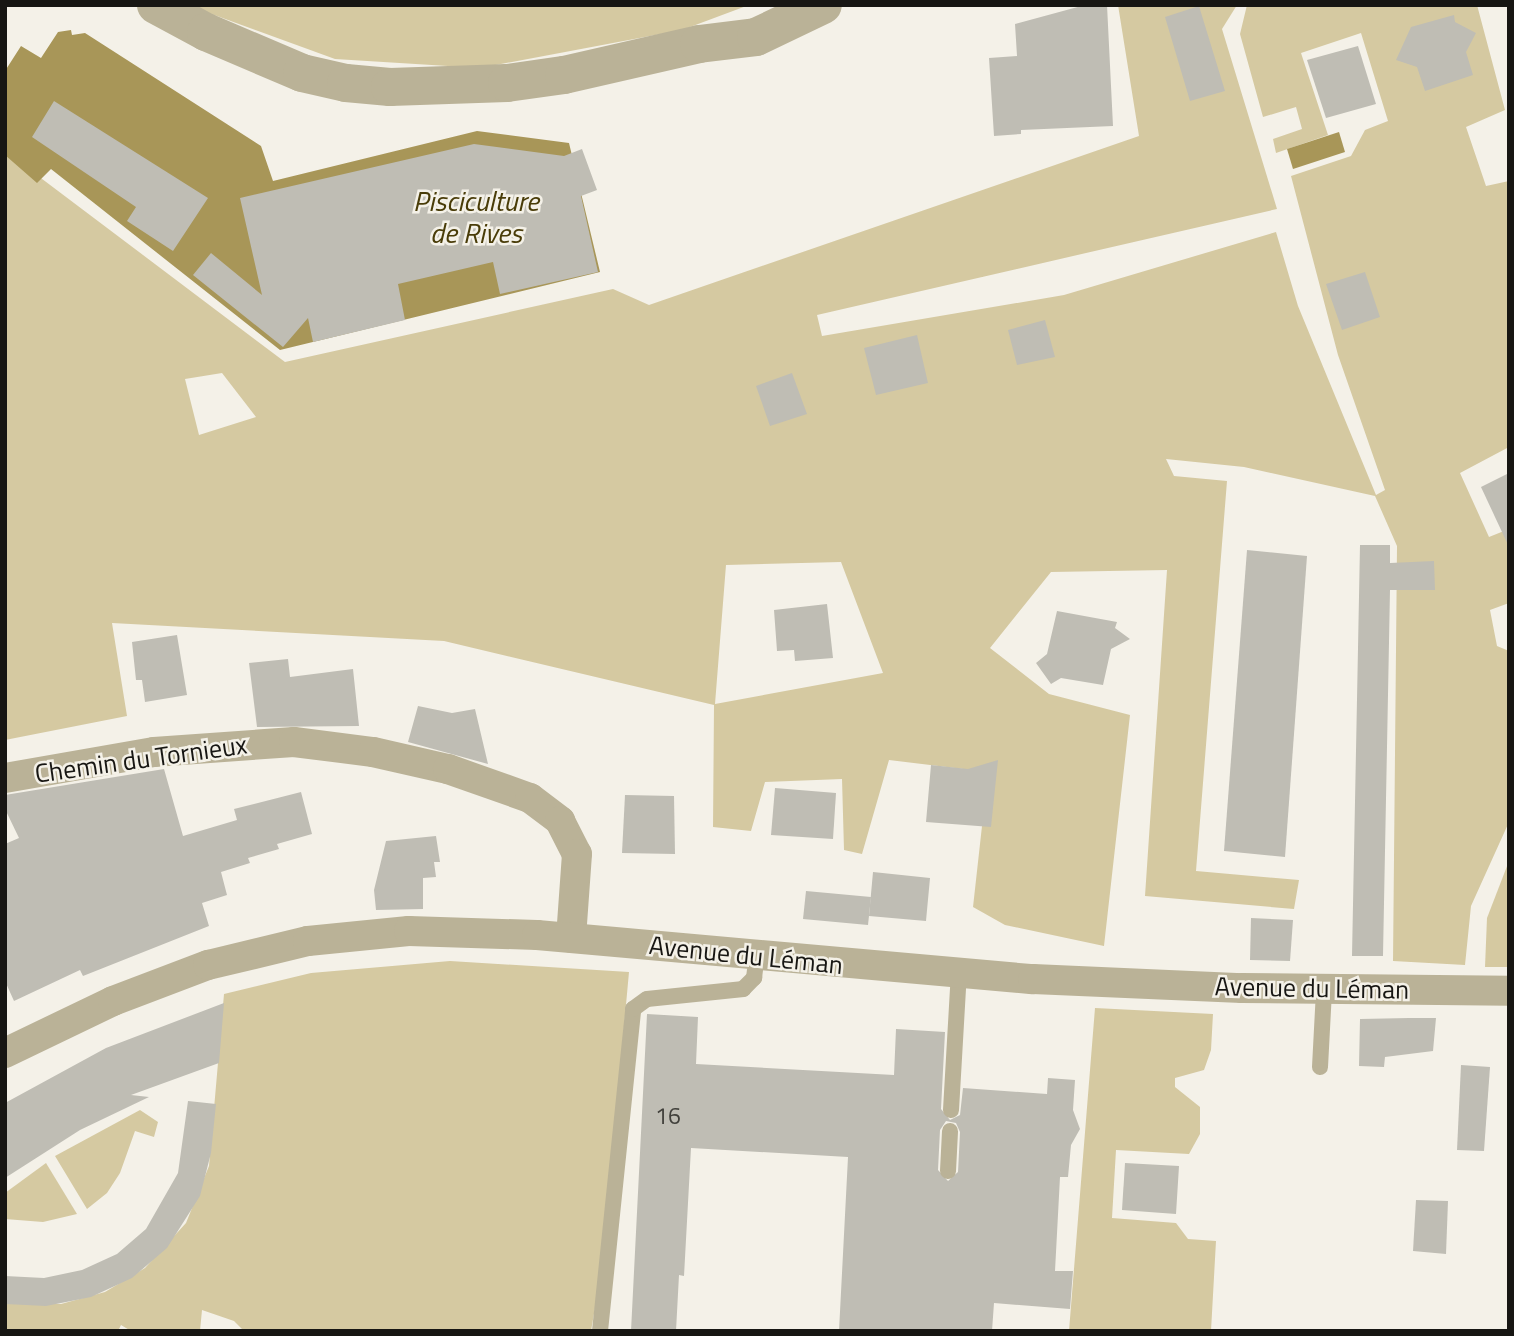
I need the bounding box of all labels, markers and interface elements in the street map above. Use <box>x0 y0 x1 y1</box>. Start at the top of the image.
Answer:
water label: Pisciculture de Rives <box>413 184 539 250</box>
street label: Chemin du Tornieux <box>33 729 249 789</box>
street label: Avenue du Léman <box>648 929 844 981</box>
street label: Avenue du Léman <box>1214 971 1410 1005</box>
house number: 16 <box>655 1102 681 1130</box>

